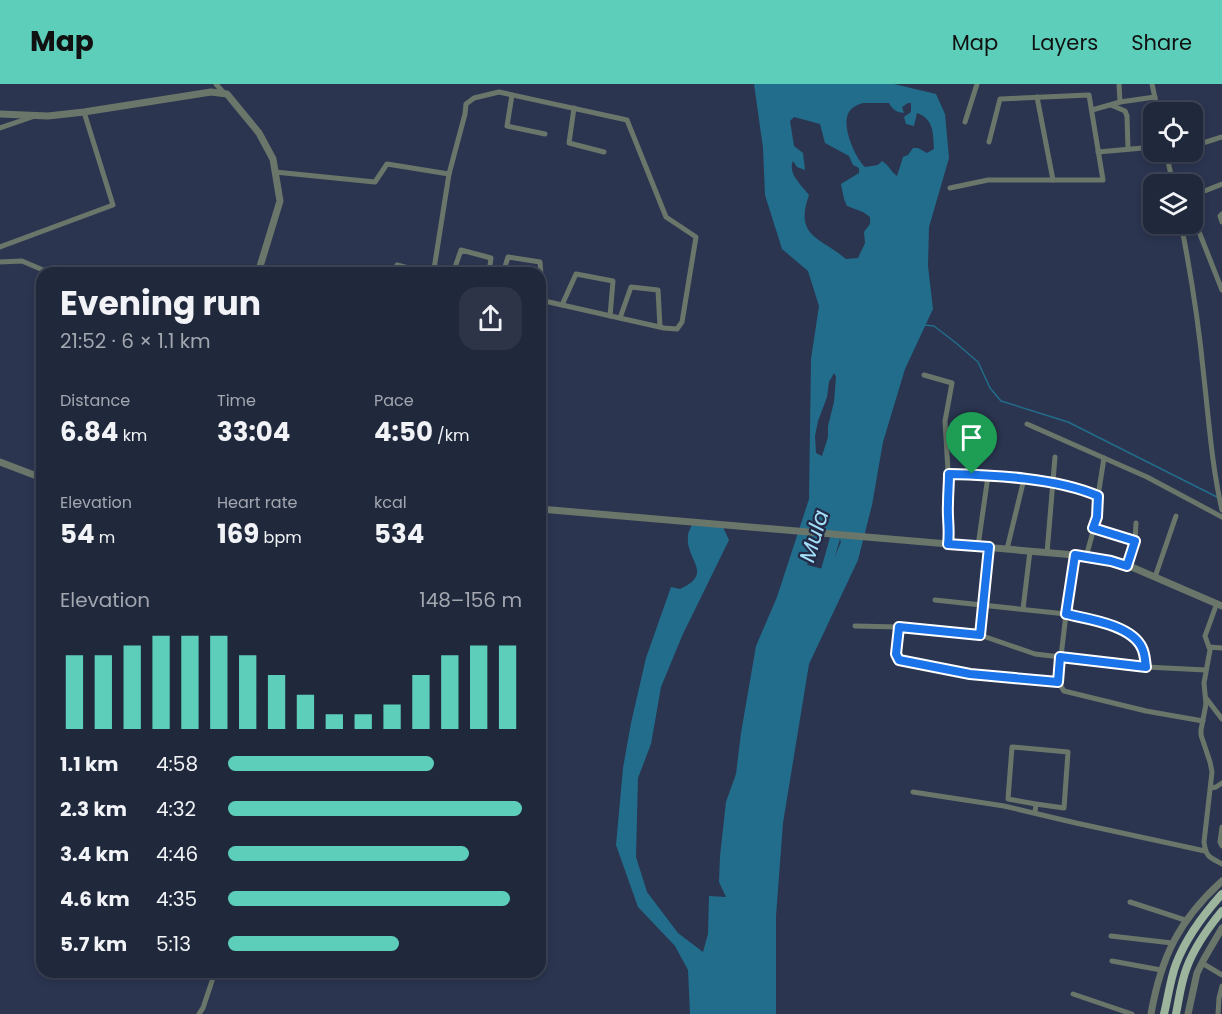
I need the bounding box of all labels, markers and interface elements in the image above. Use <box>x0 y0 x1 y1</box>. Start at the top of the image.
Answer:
text: Map <box>30 22 94 61</box>
text: Map <box>952 28 998 57</box>
text: Layers <box>1031 28 1098 57</box>
text: Share <box>1131 28 1192 57</box>
map controls <box>1143 102 1203 234</box>
button: locate <box>1143 102 1203 162</box>
button: layers <box>1143 174 1203 234</box>
text: Evening run <box>60 280 261 327</box>
button: share <box>459 287 522 350</box>
text: 21:52 · 6 × 1.1 km <box>60 327 211 355</box>
text: Distance <box>60 389 130 412</box>
text: Time <box>217 389 256 412</box>
text: Pace <box>374 389 414 412</box>
pin <box>946 412 997 474</box>
text: 6.84 <box>60 414 118 450</box>
text: 33:04 <box>217 414 290 450</box>
text: 4:50 <box>374 414 433 450</box>
icon: arrive <box>955 421 988 454</box>
text: km <box>118 424 147 447</box>
text: /km <box>433 424 469 447</box>
text: Elevation <box>60 491 132 514</box>
text: Heart rate <box>217 491 297 514</box>
text: kcal <box>374 491 407 514</box>
water label: Mula <box>791 506 837 566</box>
text: 54 <box>60 516 95 552</box>
text: 169 <box>217 516 259 552</box>
text: 534 <box>374 516 424 552</box>
text: m <box>95 526 115 549</box>
text: bpm <box>259 526 302 549</box>
text: Elevation <box>60 586 150 614</box>
text: 148–156 m <box>419 586 522 614</box>
text: 1.1 km <box>60 750 118 778</box>
text: 4:58 <box>156 750 198 778</box>
text: 2.3 km <box>60 795 127 823</box>
text: 4:32 <box>156 795 196 823</box>
text: 3.4 km <box>60 840 129 868</box>
text: 4:46 <box>156 840 198 868</box>
text: 4.6 km <box>60 885 130 913</box>
text: 4:35 <box>156 885 197 913</box>
text: 5.7 km <box>60 930 127 958</box>
text: 5:13 <box>156 930 191 958</box>

